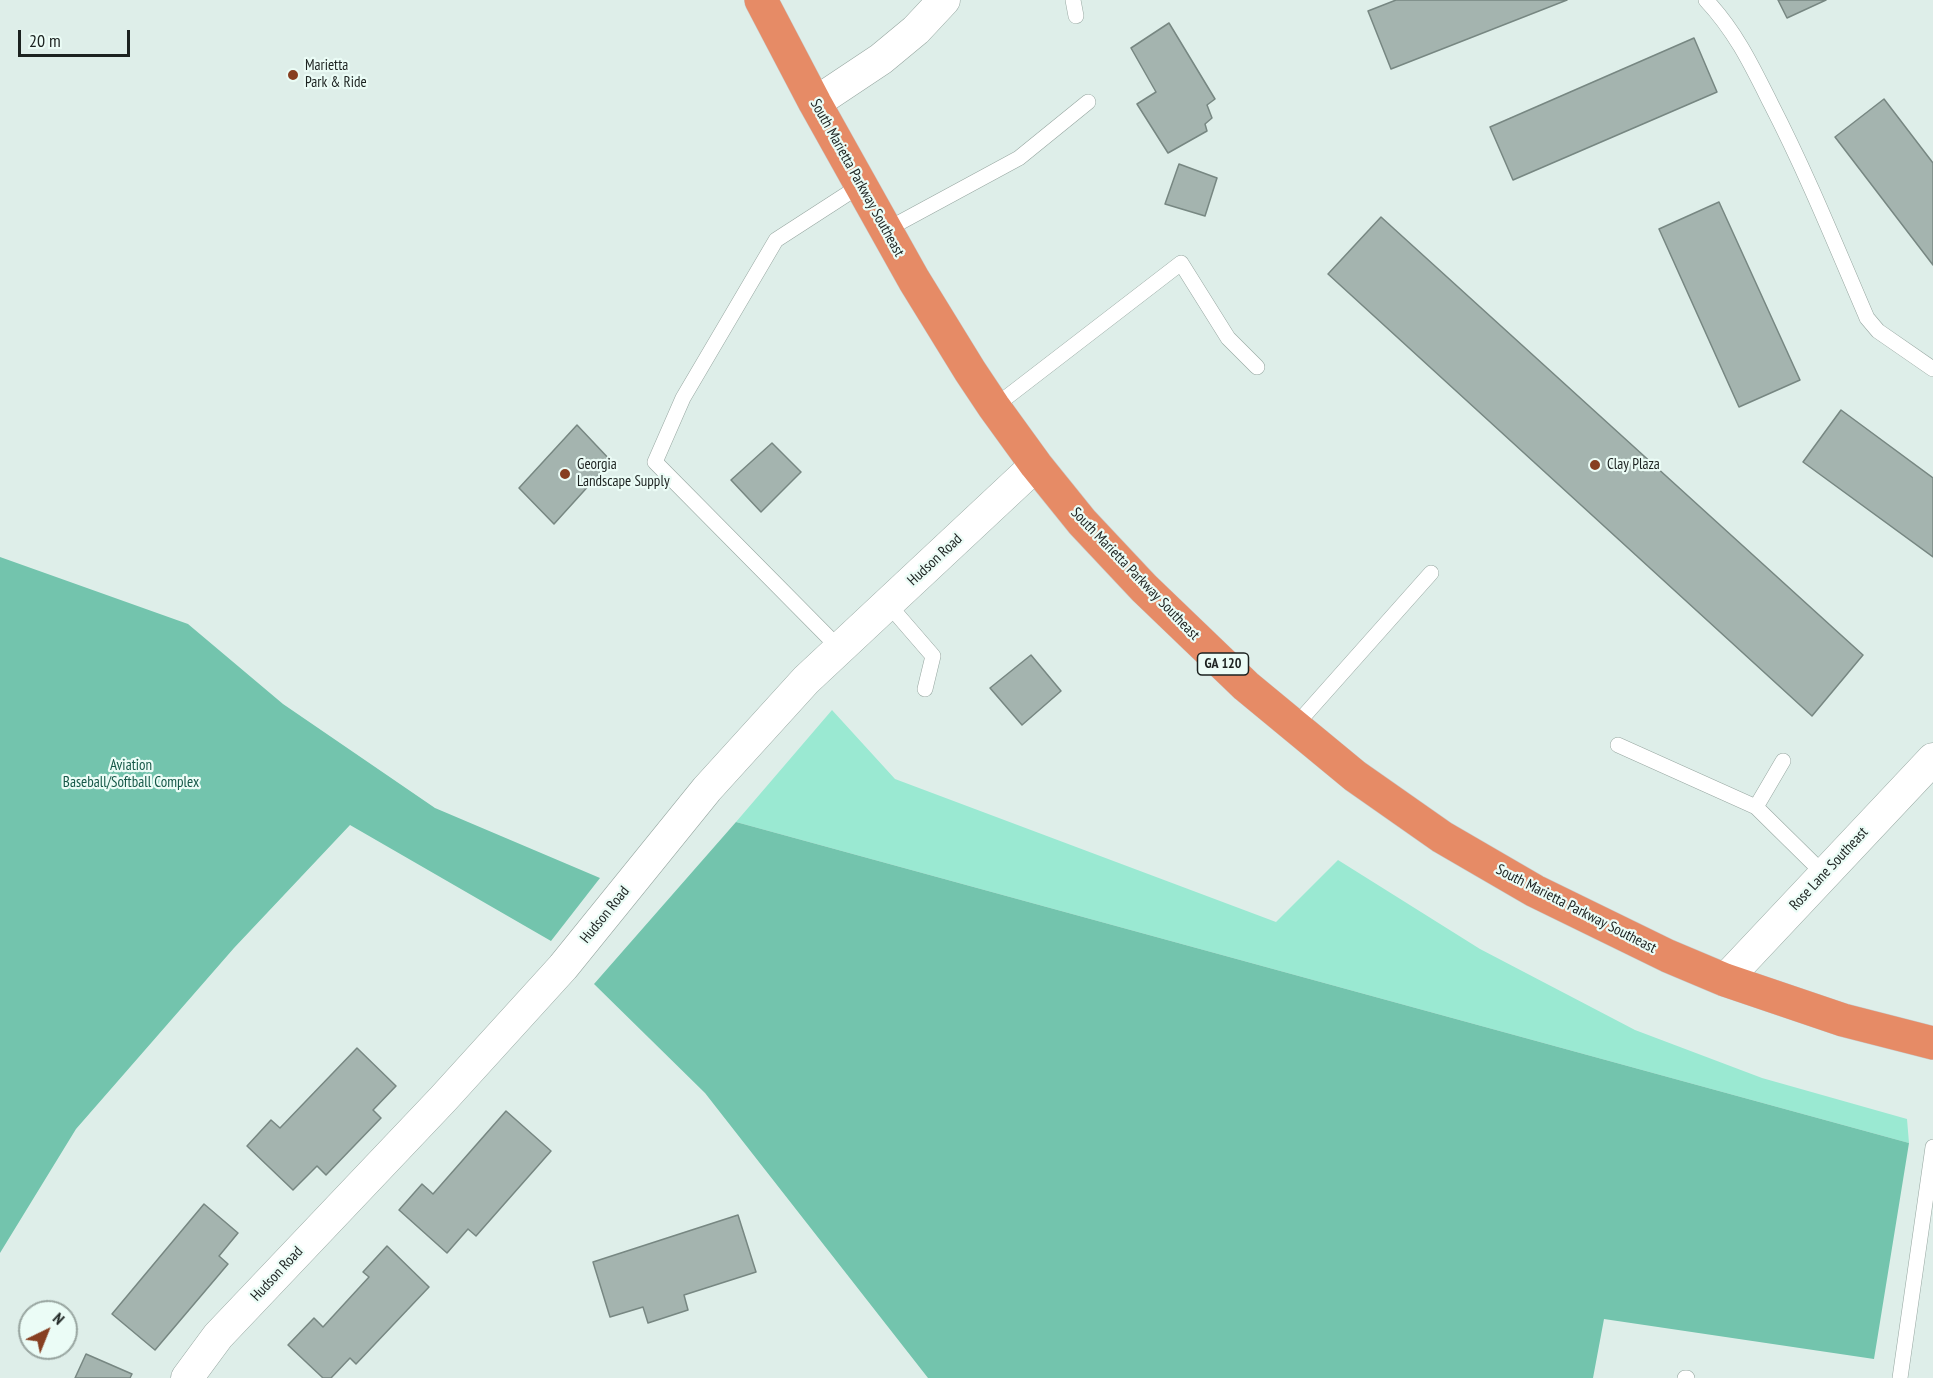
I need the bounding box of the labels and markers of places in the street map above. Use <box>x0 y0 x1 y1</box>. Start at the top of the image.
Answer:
place label: Marietta Park & Ride <box>305 57 367 92</box>
marker: Marietta Park & Ride <box>286 68 300 82</box>
place label: Georgia Landscape Supply <box>577 456 670 491</box>
place label: Clay Plaza <box>1607 456 1660 474</box>
marker: Clay Plaza <box>1588 458 1602 472</box>
marker: Georgia Landscape Supply <box>558 467 572 481</box>

